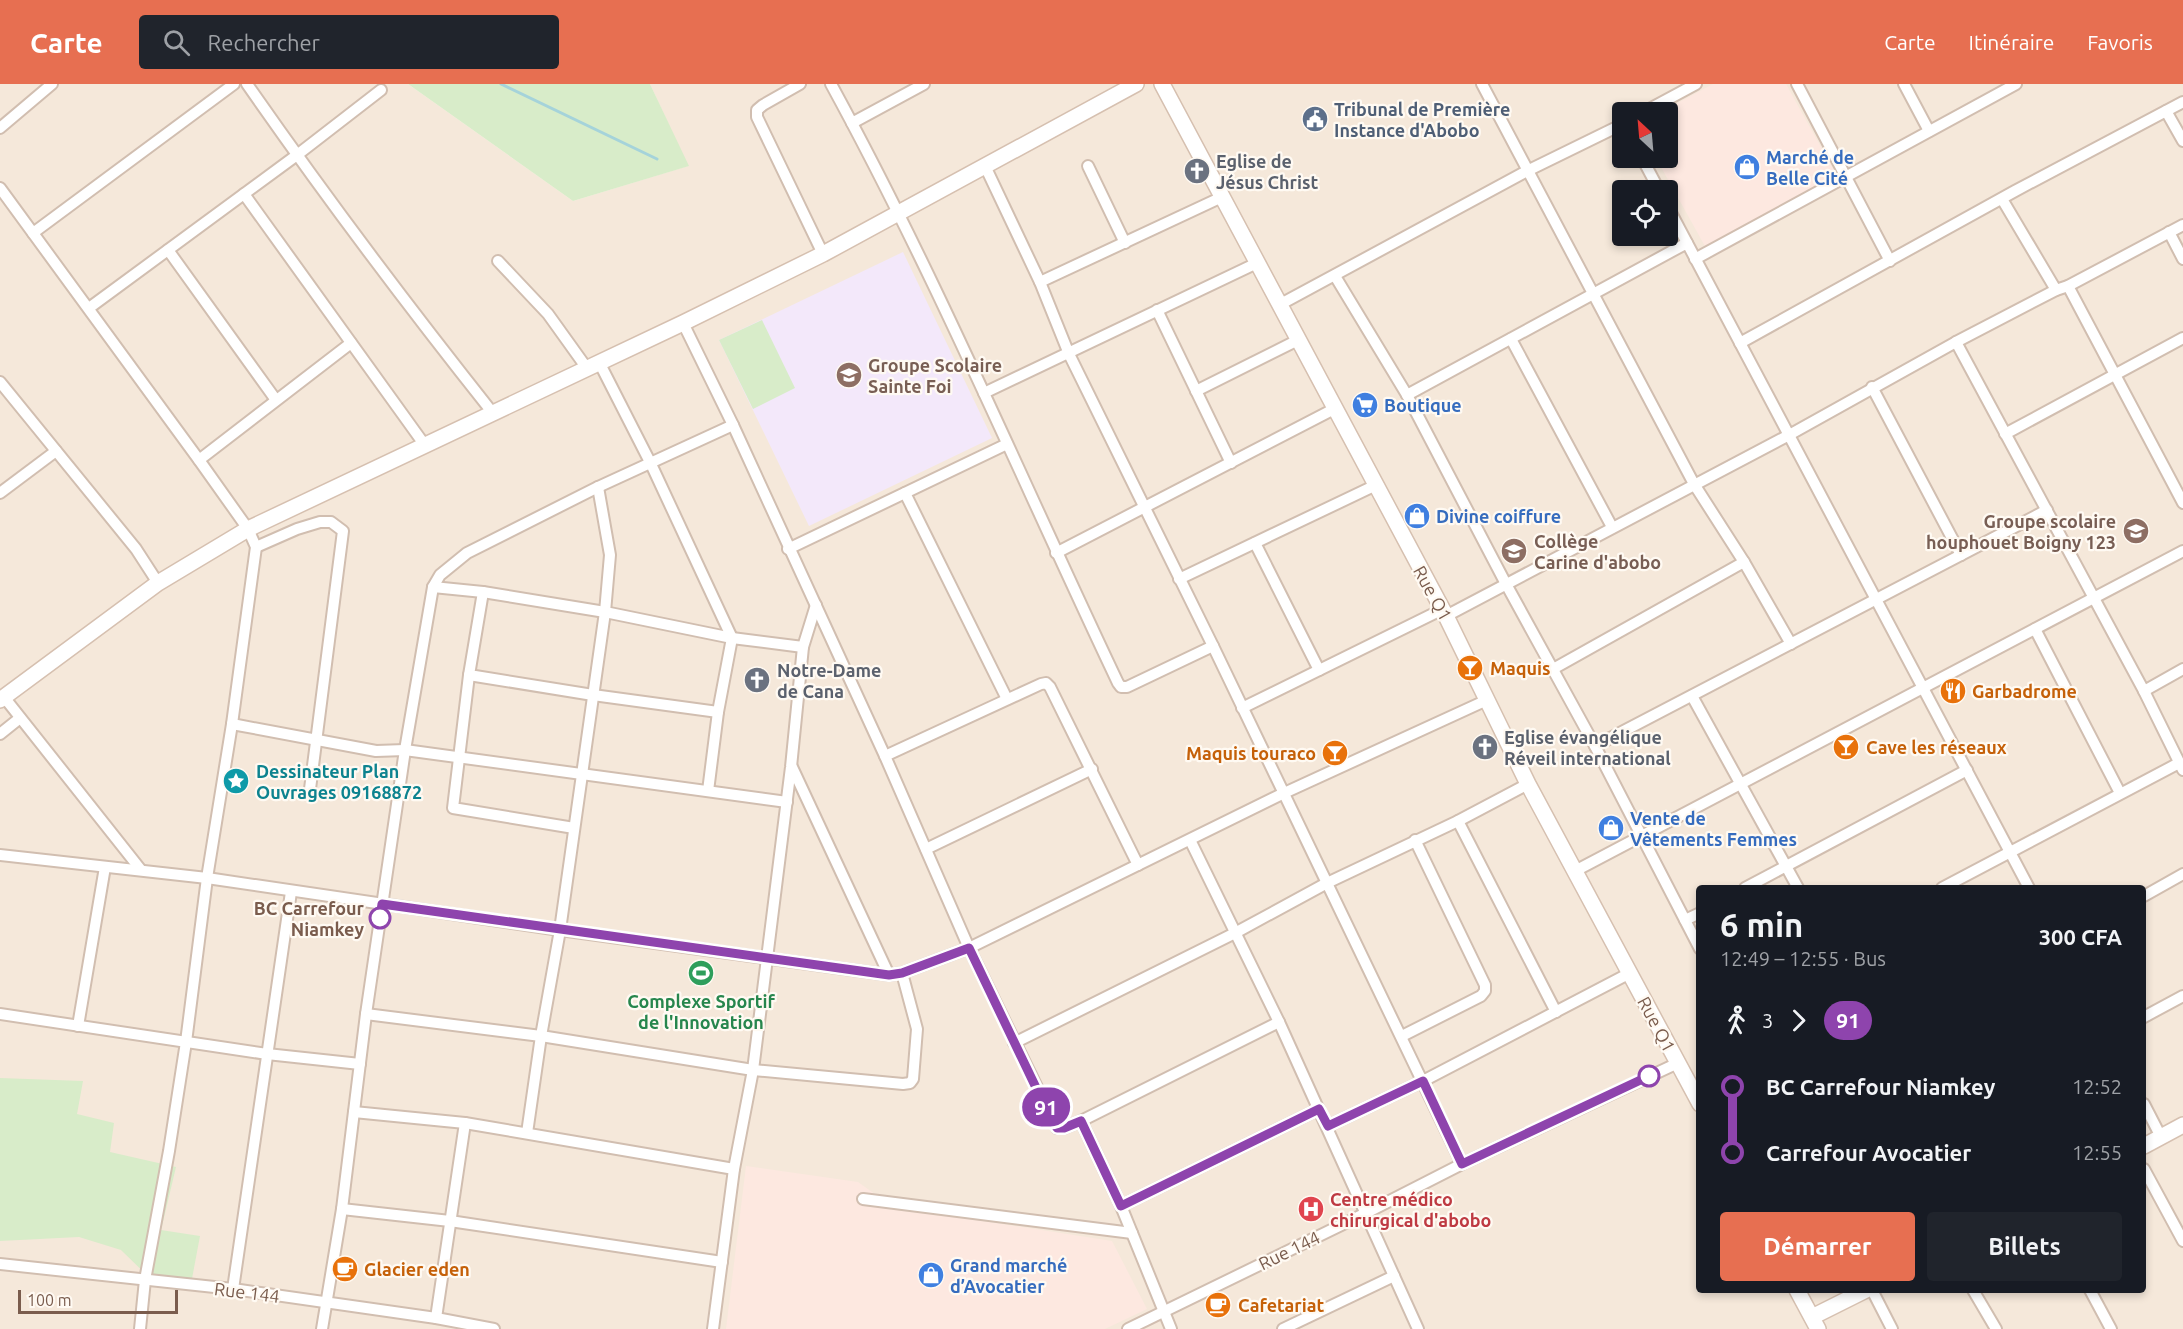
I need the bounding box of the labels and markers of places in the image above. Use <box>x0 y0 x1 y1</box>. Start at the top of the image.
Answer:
place label: Tribunal de Première Instance d'Abobo <box>1334 99 1510 140</box>
public building icon: Tribunal de Première Instance d'Abobo <box>1300 104 1330 134</box>
place label: Marché de Belle Cité <box>1766 147 1854 188</box>
place label: Eglise de Jésus Christ <box>1216 151 1318 192</box>
shop icon: Marché de Belle Cité <box>1732 152 1762 182</box>
church icon: Eglise de Jésus Christ <box>1182 156 1212 186</box>
place label: Groupe Scolaire Sainte Foi <box>868 355 1002 396</box>
school or university icon: Groupe Scolaire Sainte Foi <box>834 360 864 390</box>
supermarket icon: Boutique <box>1350 390 1380 420</box>
place label: Boutique <box>1384 395 1462 415</box>
shop icon: Divine coiffure <box>1402 501 1432 531</box>
place label: Divine coiffure <box>1436 506 1561 526</box>
place label: Groupe scolaire houphouet Boigny 123 <box>1926 511 2116 552</box>
school or university icon: Groupe scolaire houphouet Boigny 123 <box>2121 516 2151 546</box>
place label: Collège Carine d'abobo <box>1534 531 1661 572</box>
school or university icon: Collège Carine d'abobo <box>1499 536 1529 566</box>
bar icon: Maquis <box>1455 653 1485 683</box>
place label: Maquis <box>1490 658 1551 678</box>
place label: Notre-Dame de Cana <box>777 660 881 701</box>
church icon: Notre-Dame de Cana <box>742 665 772 695</box>
restaurant icon: Garbadrome <box>1938 676 1968 706</box>
place label: Garbadrome <box>1972 681 2077 701</box>
place label: Eglise évangélique Réveil international <box>1504 727 1671 768</box>
church icon: Eglise évangélique Réveil international <box>1470 732 1500 762</box>
bar icon: Cave les réseaux <box>1831 732 1861 762</box>
place label: Cave les réseaux <box>1866 737 2007 757</box>
bar icon: Maquis touraco <box>1320 738 1350 768</box>
place label: Maquis touraco <box>1186 743 1316 763</box>
place label: Dessinateur Plan Ouvrages 09168872 <box>256 761 422 802</box>
place icon: Dessinateur Plan Ouvrages 09168872 <box>221 766 251 796</box>
place label: Vente de Vêtements Femmes <box>1630 808 1797 849</box>
shop icon: Vente de Vêtements Femmes <box>1596 813 1626 843</box>
place label: BC Carrefour Niamkey <box>254 898 365 939</box>
marker: BC Carrefour Niamkey <box>369 907 391 929</box>
sports icon: Complexe Sportif de l'Innovation <box>686 958 716 988</box>
place label: Complexe Sportif de l'Innovation <box>627 991 775 1032</box>
unlabelled marker <box>1638 1065 1660 1087</box>
place label: Centre médico chirurgical d'abobo <box>1330 1189 1491 1230</box>
hospital icon: Centre médico chirurgical d'abobo <box>1296 1194 1326 1224</box>
cafe icon: Glacier eden <box>330 1254 360 1284</box>
place label: Grand marché d’Avocatier <box>950 1255 1067 1296</box>
place label: Glacier eden <box>364 1259 470 1279</box>
shop icon: Grand marché d’Avocatier <box>916 1260 946 1290</box>
cafe icon: Cafetariat <box>1203 1290 1233 1320</box>
place label: Cafetariat <box>1238 1295 1325 1315</box>

